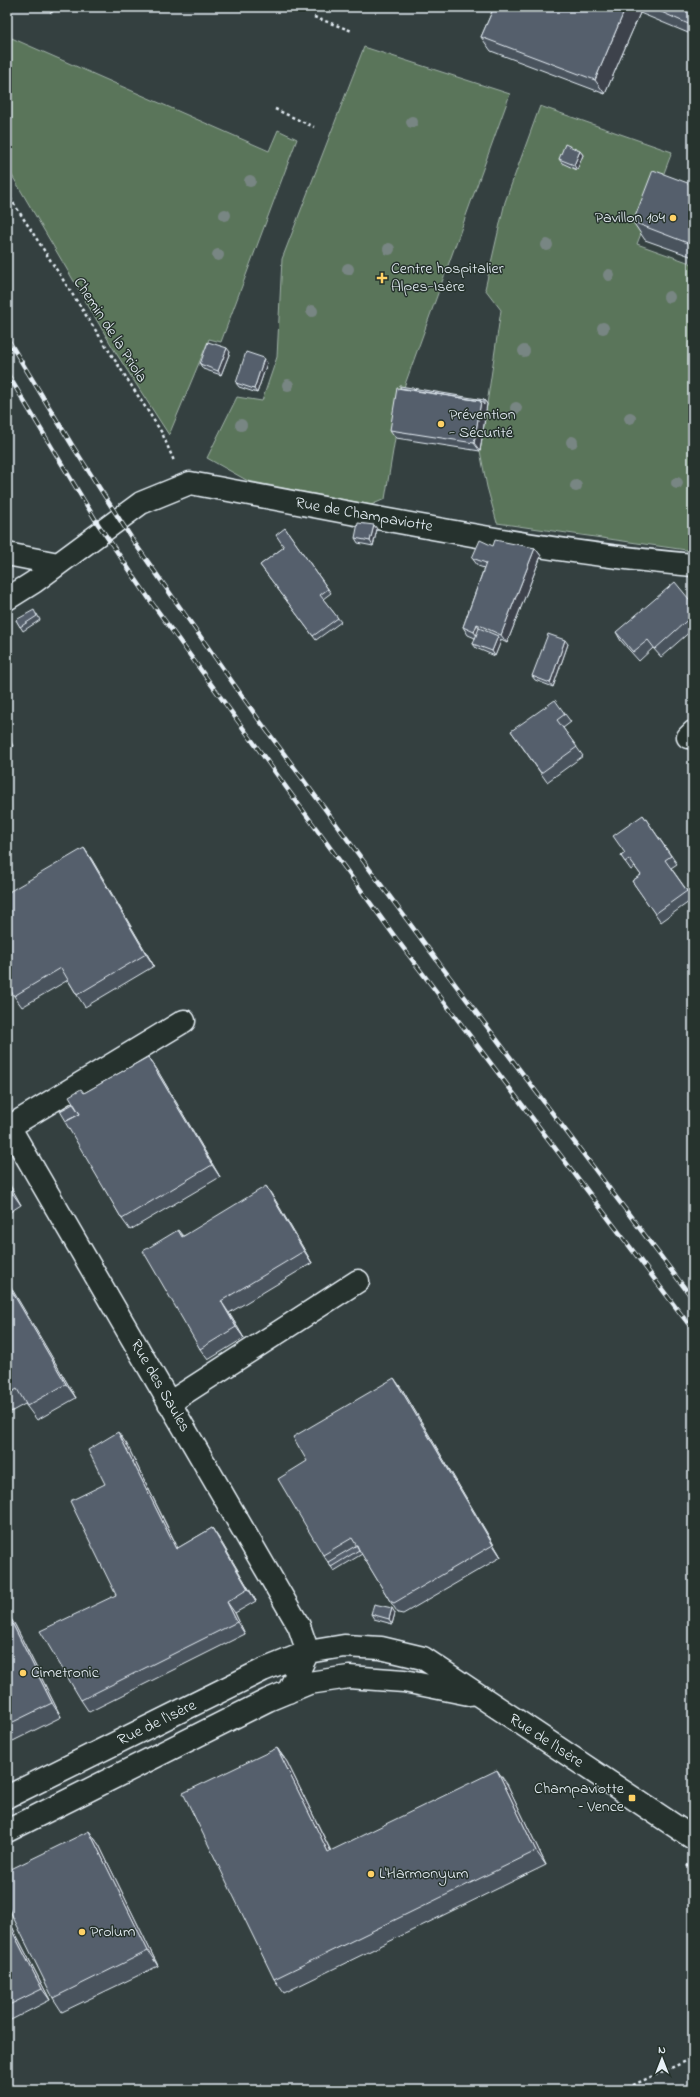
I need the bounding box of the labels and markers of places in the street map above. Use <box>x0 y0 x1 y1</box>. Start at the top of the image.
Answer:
place label: Pavillon 104 <box>595 206 665 230</box>
marker: Pavillon 104 <box>668 213 678 223</box>
place label: Centre hospitalier Alpes-Isère <box>391 257 504 299</box>
marker: Centre hospitalier Alpes-Isère <box>376 272 388 284</box>
place label: Prévention - Sécurité <box>449 403 516 445</box>
marker: Prévention - Sécurité <box>436 419 446 429</box>
place label: Cimetronic <box>31 1661 100 1685</box>
marker: Cimetronic <box>18 1668 28 1678</box>
place label: Champaviotte – Vence <box>534 1777 625 1819</box>
marker: Champaviotte – Vence <box>627 1793 637 1803</box>
place label: L'Harmonyum <box>379 1862 469 1886</box>
marker: L'Harmonyum <box>366 1869 376 1879</box>
place label: Prolum <box>90 1920 135 1944</box>
marker: Prolum <box>77 1927 87 1937</box>

